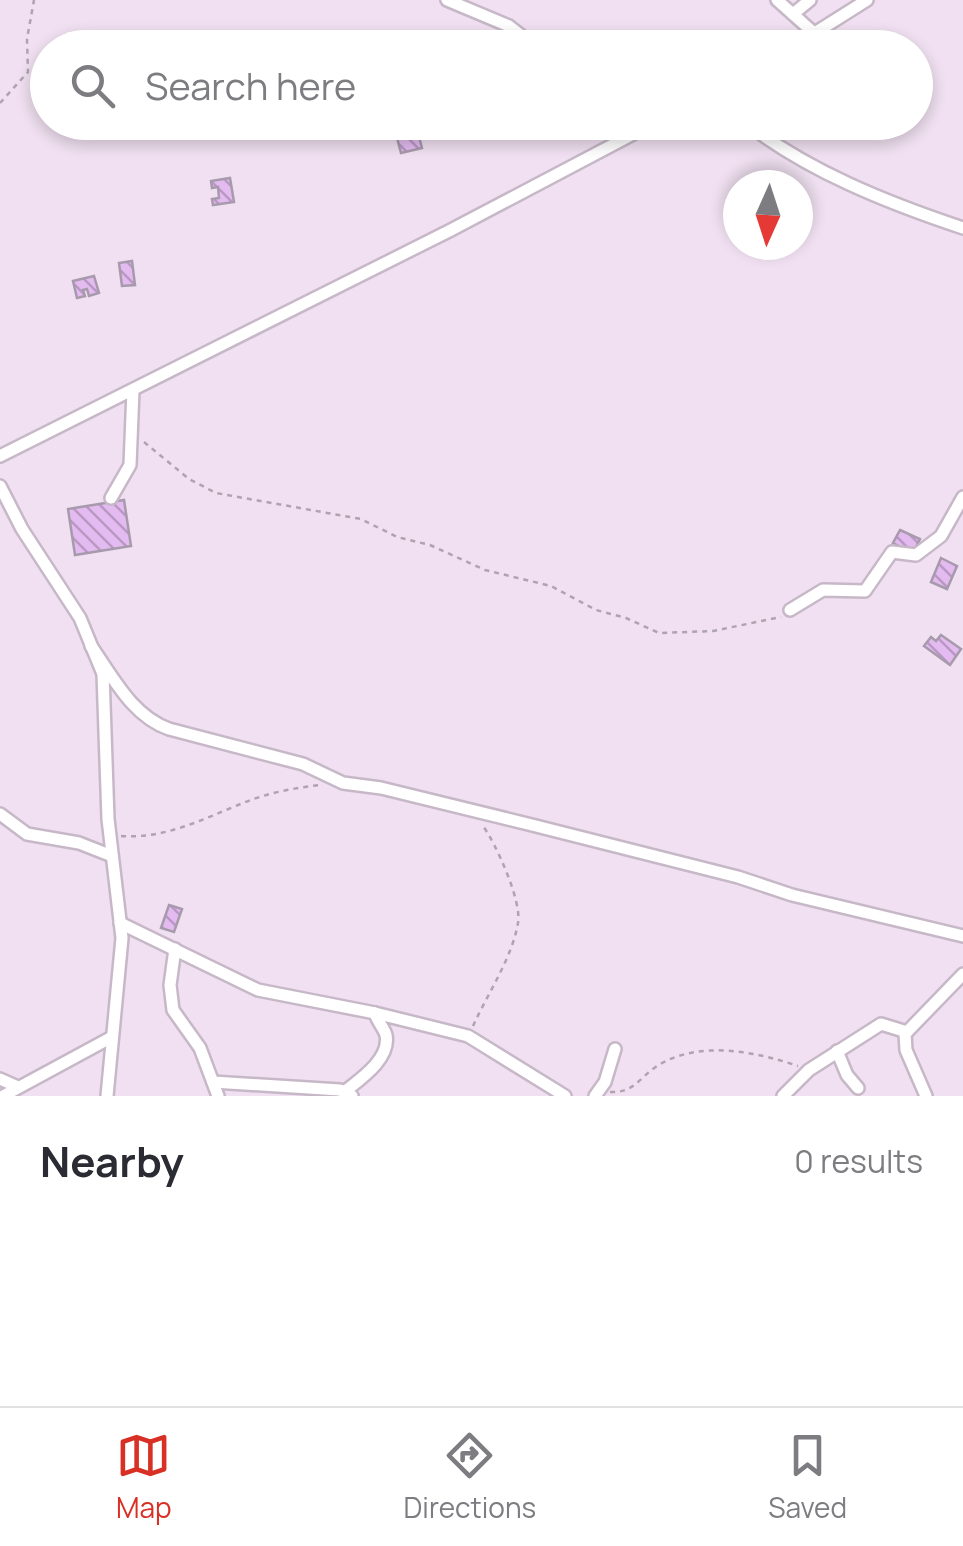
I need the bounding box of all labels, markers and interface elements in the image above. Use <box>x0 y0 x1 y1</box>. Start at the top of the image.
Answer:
search box <box>30 30 933 140</box>
icon: search <box>65 58 120 113</box>
text: Search here <box>145 59 356 111</box>
north arrow <box>723 170 813 260</box>
text: Nearby <box>40 1132 184 1190</box>
text: 0 results <box>794 1139 923 1183</box>
tab: Map <box>116 1428 172 1526</box>
tab: Directions <box>404 1428 536 1526</box>
tab: Saved <box>768 1428 847 1526</box>

